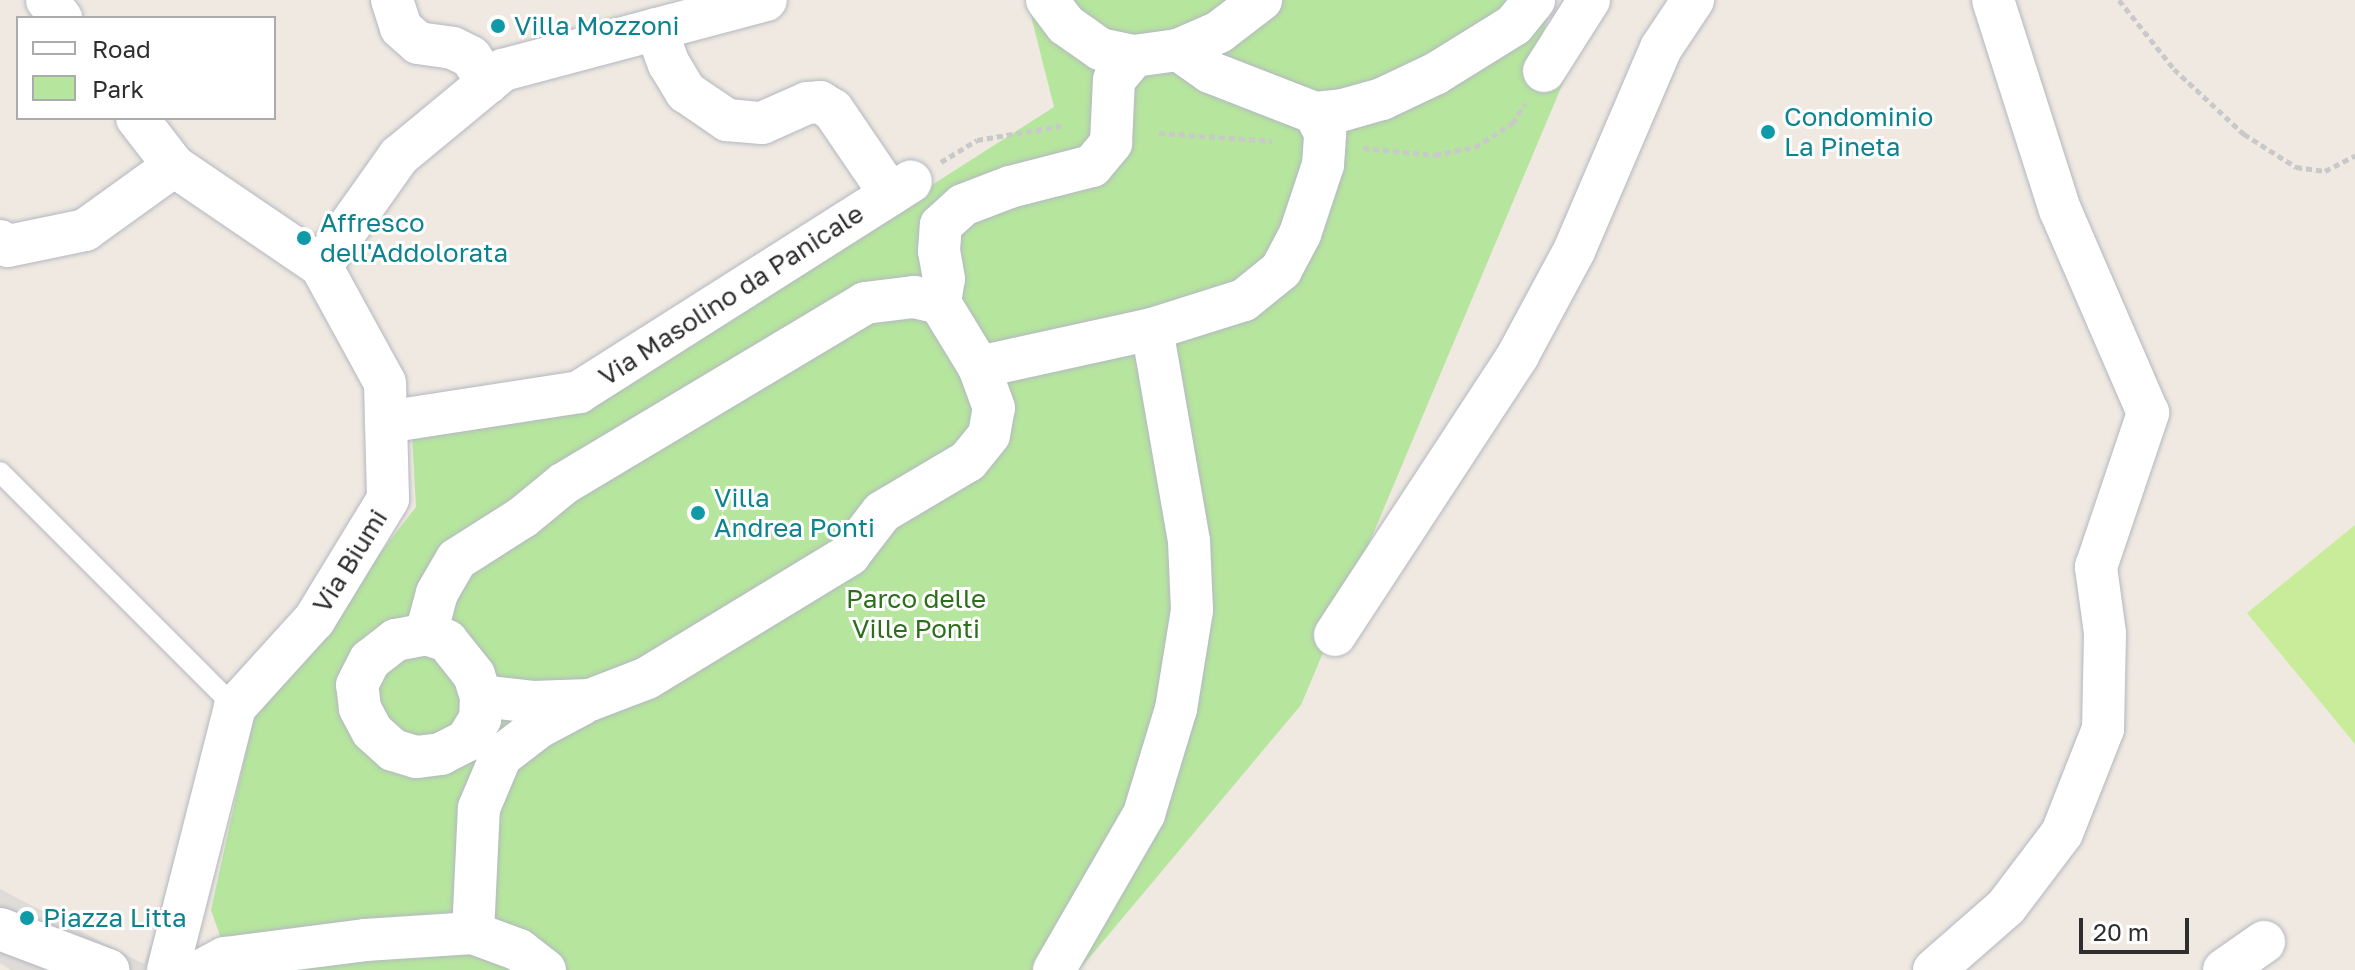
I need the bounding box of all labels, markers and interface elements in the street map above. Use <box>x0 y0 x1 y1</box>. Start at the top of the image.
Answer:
place label: Villa Mozzoni <box>514 10 680 42</box>
legend <box>16 16 276 120</box>
marker: Villa Mozzoni <box>489 17 507 35</box>
text: Road <box>92 34 151 63</box>
text: Park <box>92 74 144 103</box>
place label: Condominio La Pineta <box>1784 101 1933 162</box>
marker: Condominio La Pineta <box>1759 123 1777 141</box>
street label: Via Masolino da Panicale <box>593 198 869 392</box>
place label: Affresco dell'Addolorata <box>320 207 508 268</box>
marker: Affresco dell'Addolorata <box>295 229 313 247</box>
place label: Villa Andrea Ponti <box>714 482 875 544</box>
street label: Via Biumi <box>306 504 394 618</box>
marker: Villa Andrea Ponti <box>689 504 707 522</box>
park label: Parco delle Ville Ponti <box>846 583 986 644</box>
place label: Piazza Litta <box>43 902 187 934</box>
scale bar <box>2083 902 2193 952</box>
marker: Piazza Litta <box>18 909 36 927</box>
text: 20 m <box>2093 917 2149 946</box>

